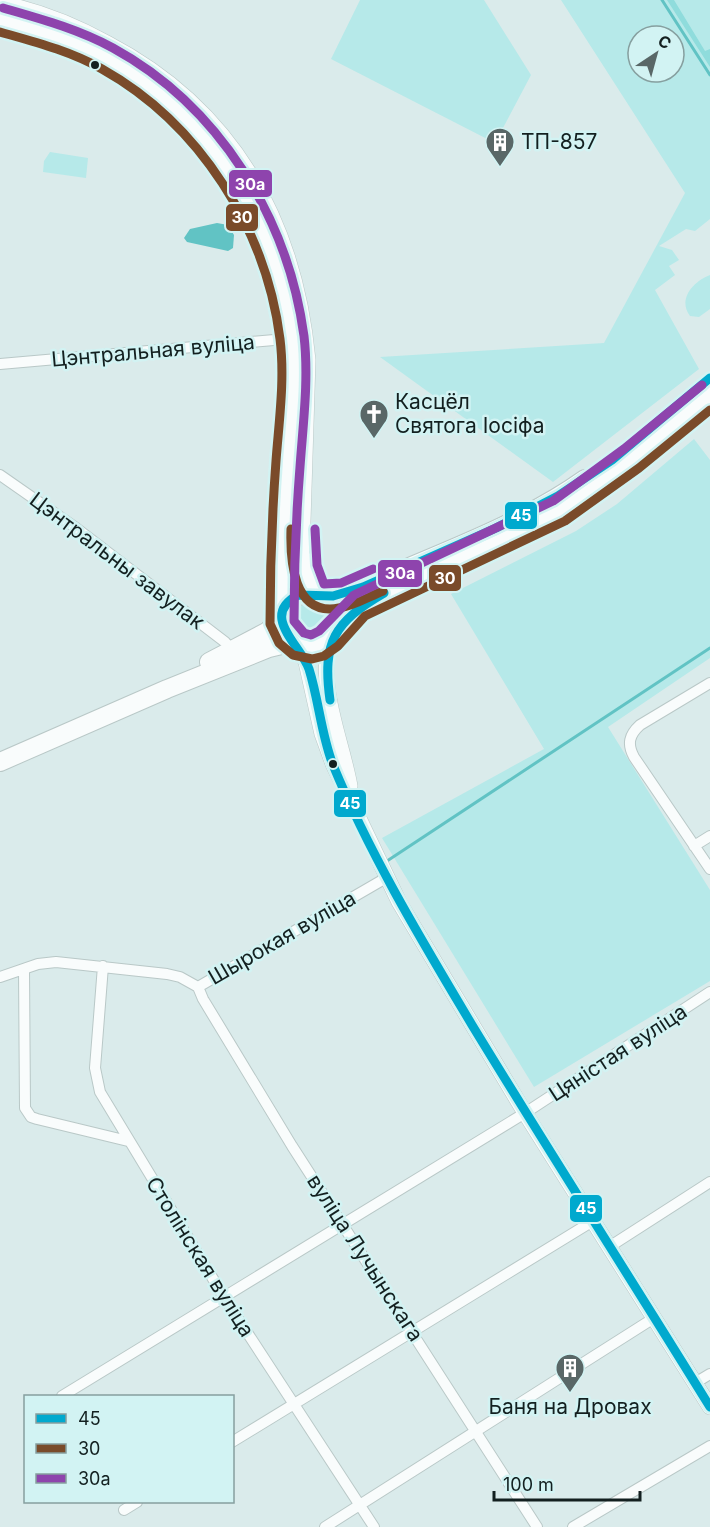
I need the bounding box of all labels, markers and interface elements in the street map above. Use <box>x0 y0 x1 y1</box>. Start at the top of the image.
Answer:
north arrow <box>626 24 686 84</box>
text: С <box>654 30 676 54</box>
unlabelled marker <box>89 59 101 71</box>
building icon: ТП-857 <box>484 126 516 168</box>
place label: ТП-857 <box>521 129 597 154</box>
line badge: 30а <box>228 169 273 198</box>
text: 30а <box>235 174 265 194</box>
line badge: 30 <box>225 203 259 232</box>
text: 30 <box>231 207 253 227</box>
street label: Цэнтральная вуліца <box>50 329 256 372</box>
place label: Касцёл Святога Іосіфа <box>395 389 545 438</box>
church icon: Касцёл Святога Іосіфа <box>358 398 390 440</box>
street label: Цэнтральны завулак <box>25 487 210 635</box>
line badge: 45 <box>504 501 538 530</box>
text: 45 <box>510 505 532 525</box>
line badge: 30а <box>377 559 423 588</box>
text: 30а <box>385 563 415 583</box>
line badge: 30 <box>428 564 462 592</box>
text: 30 <box>434 568 456 588</box>
unlabelled marker <box>327 758 339 770</box>
line badge: 45 <box>333 789 367 818</box>
text: 45 <box>339 793 361 813</box>
street label: Шырокая вуліца <box>204 885 360 990</box>
street label: Цяністая вуліца <box>544 999 691 1107</box>
street label: вуліца Лучынскага <box>302 1170 429 1346</box>
street label: Столінская вуліца <box>141 1172 260 1341</box>
line badge: 45 <box>569 1194 603 1223</box>
text: 45 <box>575 1198 597 1218</box>
building icon: Баня на Дровах <box>554 1352 586 1394</box>
place label: Баня на Дровах <box>488 1394 652 1419</box>
legend <box>24 1395 234 1503</box>
text: 45 <box>78 1408 101 1429</box>
text: 30 <box>78 1438 100 1459</box>
scale bar <box>494 1464 640 1502</box>
text: 30а <box>78 1468 111 1489</box>
text: 100 m <box>503 1474 554 1495</box>

